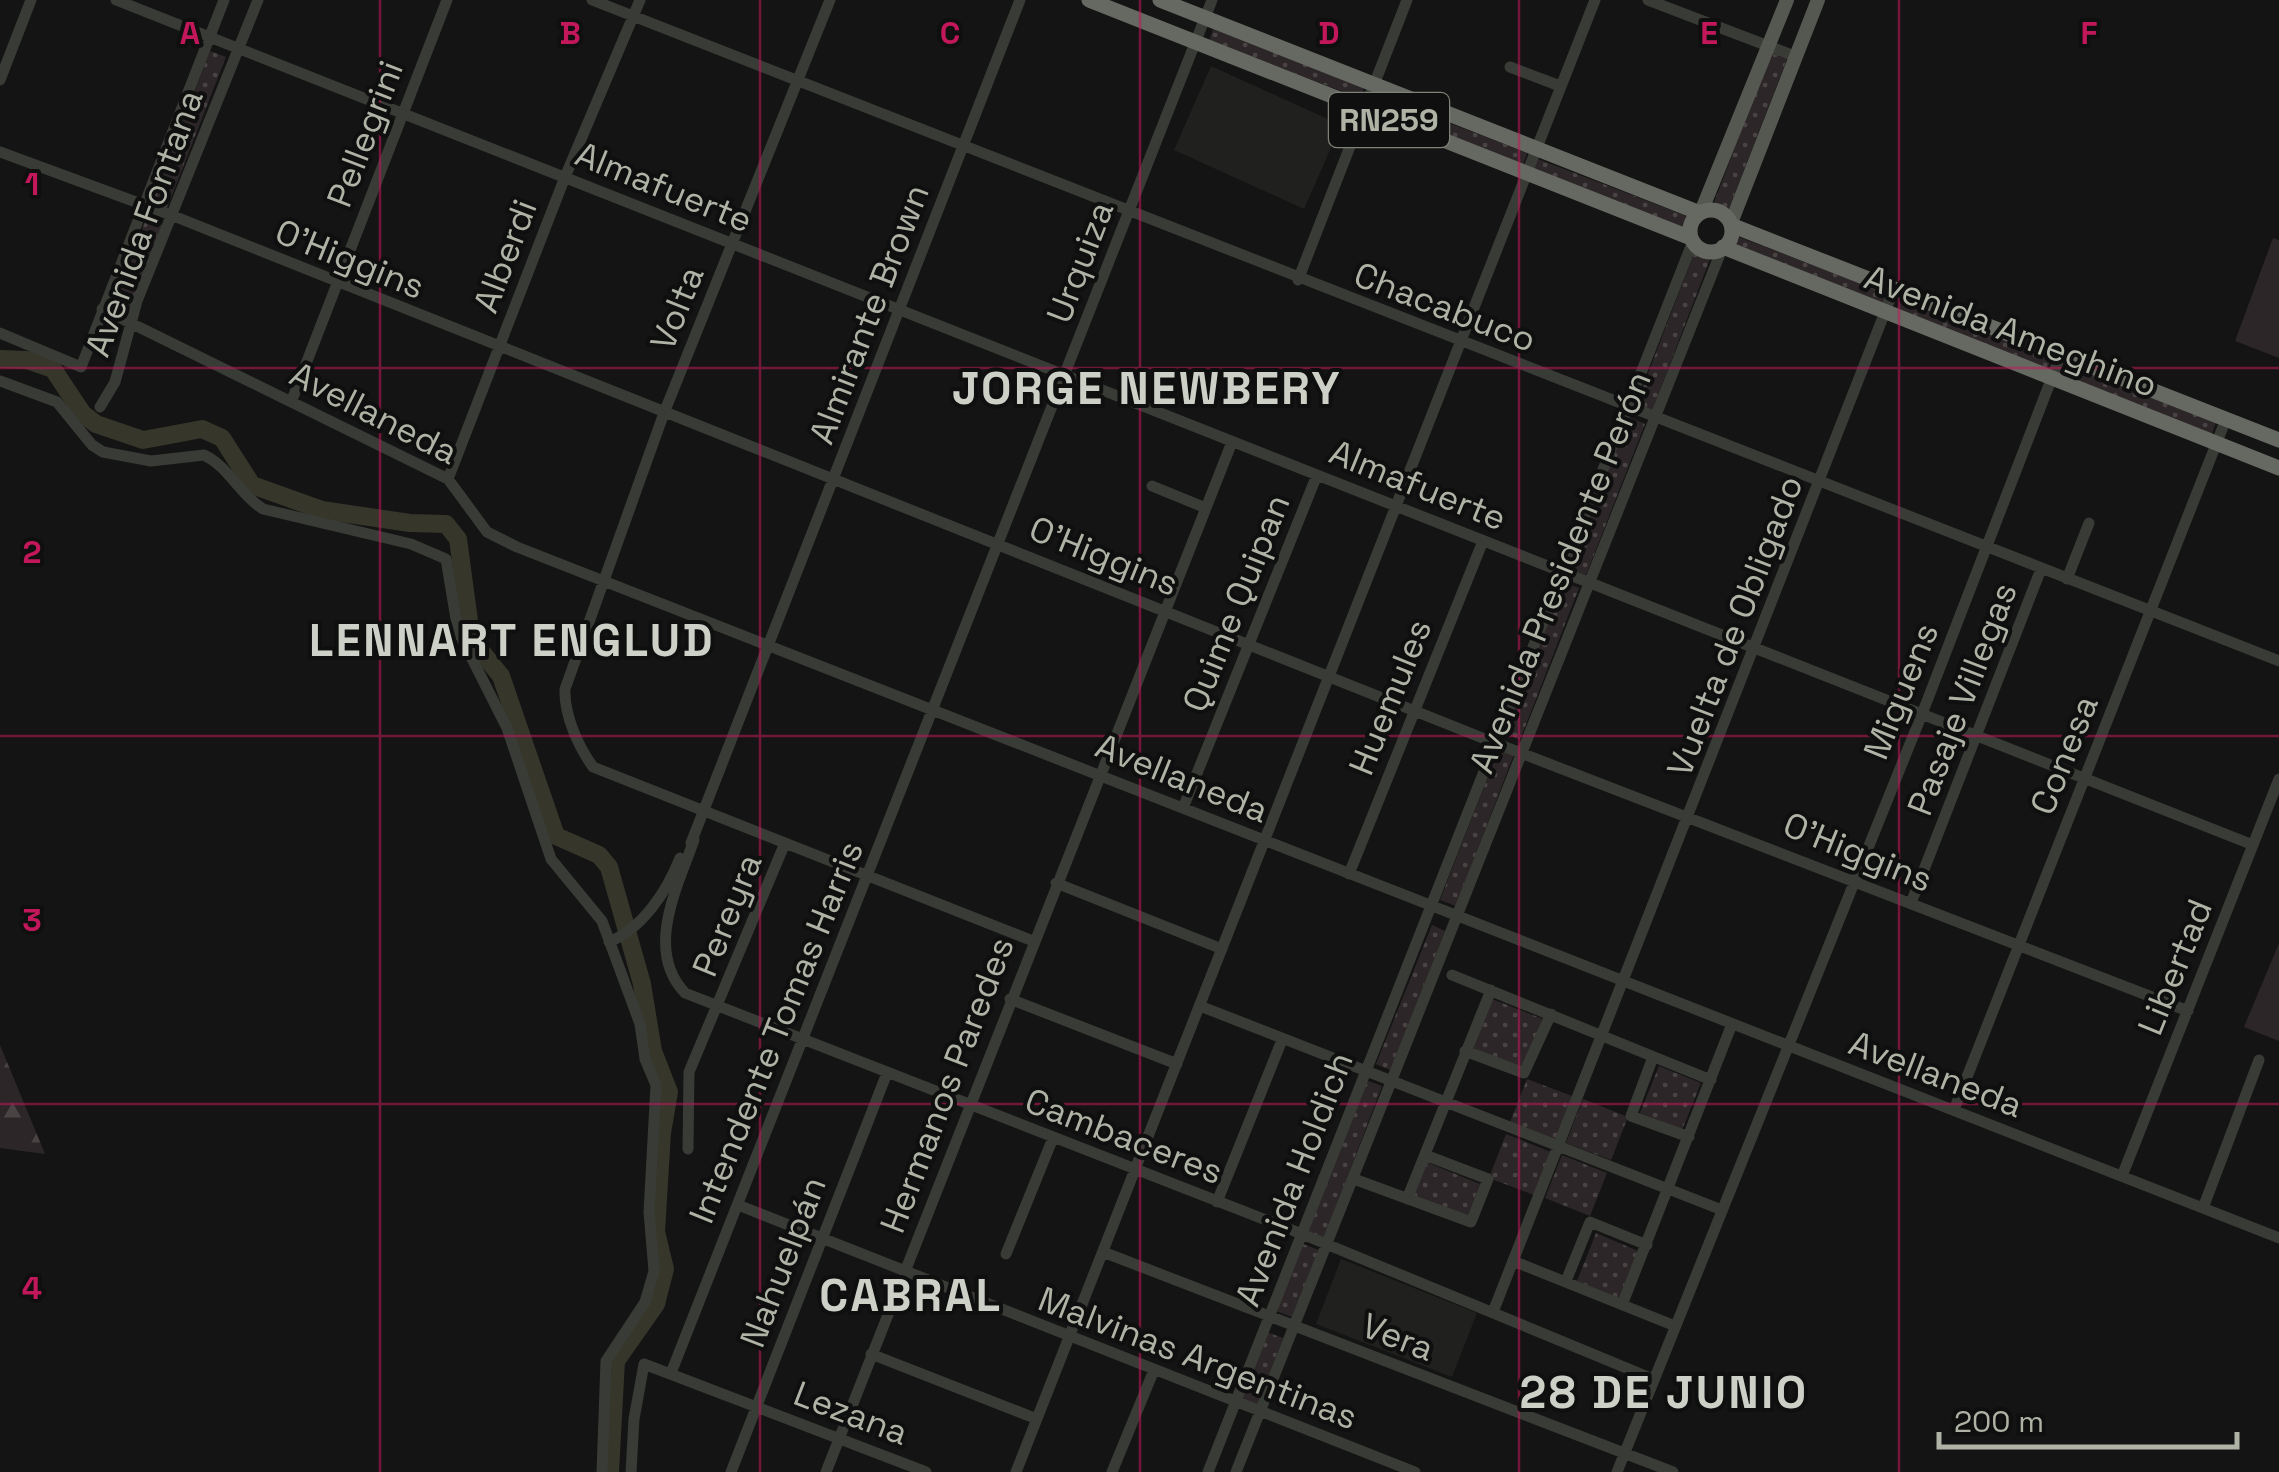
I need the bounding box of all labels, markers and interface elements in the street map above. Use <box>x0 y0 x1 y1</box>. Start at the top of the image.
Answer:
text: A <box>180 13 200 53</box>
text: B <box>559 13 581 53</box>
text: C <box>940 13 960 53</box>
text: D <box>1318 13 1340 53</box>
text: E <box>1700 13 1718 53</box>
text: F <box>2080 13 2098 53</box>
street label: Pellegrini <box>317 55 413 213</box>
street label: Avenida Fontana <box>75 83 213 363</box>
road number: RN259 <box>1329 93 1449 147</box>
street label: Almafuerte <box>569 132 759 242</box>
text: 1 <box>25 164 39 204</box>
street label: Almirante Brown <box>799 178 939 450</box>
street label: Alberdi <box>463 193 547 319</box>
street label: Urquiza <box>1037 195 1123 329</box>
street label: O'Higgins <box>269 209 431 309</box>
street label: Chacabuco <box>1348 252 1542 362</box>
street label: Avenida Ameghino <box>1858 255 2164 407</box>
street label: Volta <box>640 260 714 356</box>
street label: Avellaneda <box>283 352 465 474</box>
district label: JORGE NEWBERY <box>952 360 1342 417</box>
street label: Avenida Presidente Perón <box>1459 365 1661 779</box>
street label: Almafuerte <box>1323 430 1513 540</box>
street label: Vuelta de Obligado <box>1657 469 1813 783</box>
street label: Quime Quipan <box>1172 488 1300 718</box>
street label: O'Higgins <box>1023 506 1185 606</box>
text: 2 <box>22 532 42 572</box>
street label: Pasaje Villegas <box>1897 576 2027 822</box>
district label: LENNART ENGLUD <box>309 612 715 669</box>
street label: Huemules <box>1339 613 1441 781</box>
street label: Miguens <box>1854 616 1948 766</box>
street label: Conesa <box>2020 689 2108 821</box>
street label: Avellaneda <box>1089 723 1275 833</box>
street label: O'Higgins <box>1777 802 1939 902</box>
street label: Intendente Tomas Harris <box>679 834 873 1230</box>
street label: Pereyra <box>683 847 771 983</box>
street label: Libertad <box>2128 893 2222 1041</box>
text: 3 <box>22 900 42 940</box>
street label: Hermanos Paredes <box>870 931 1024 1239</box>
street label: Avellaneda <box>1843 1021 2029 1127</box>
street label: Avenida Holdich <box>1225 1046 1363 1312</box>
street label: Cambaceres <box>1019 1078 1229 1194</box>
street label: Nahuelpán <box>730 1170 836 1354</box>
district label: CABRAL <box>819 1267 1003 1324</box>
text: 4 <box>22 1268 42 1308</box>
street label: Malvinas Argentinas <box>1032 1277 1364 1439</box>
street label: Vera <box>1356 1303 1440 1371</box>
district label: 28 DE JUNIO <box>1519 1364 1809 1421</box>
street label: Lezana <box>788 1371 914 1455</box>
scale bar <box>1939 1387 2236 1449</box>
text: 200 m <box>1954 1402 2044 1441</box>

